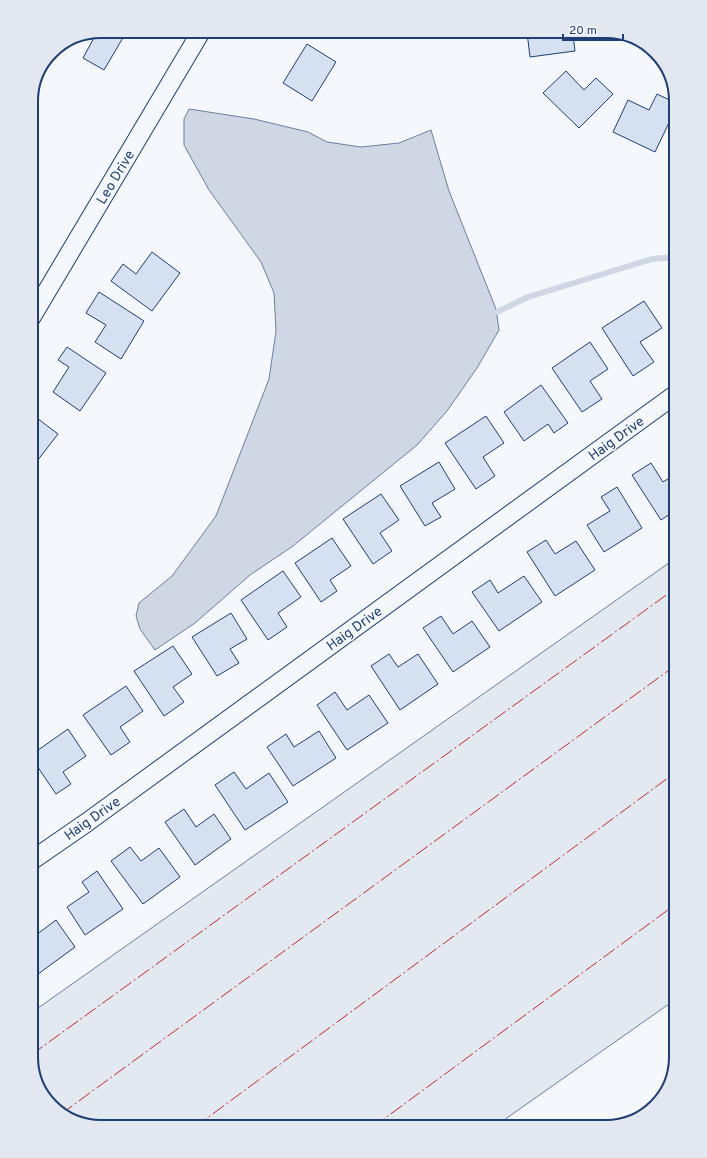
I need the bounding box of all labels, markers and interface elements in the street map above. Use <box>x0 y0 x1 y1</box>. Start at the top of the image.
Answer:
scale bar <box>563 16 623 42</box>
text: 20 m <box>569 23 597 39</box>
street label: Leo Drive <box>94 148 139 208</box>
street label: Haig Drive <box>586 413 648 465</box>
street label: Haig Drive <box>324 603 386 655</box>
street label: Haig Drive <box>62 794 124 845</box>

